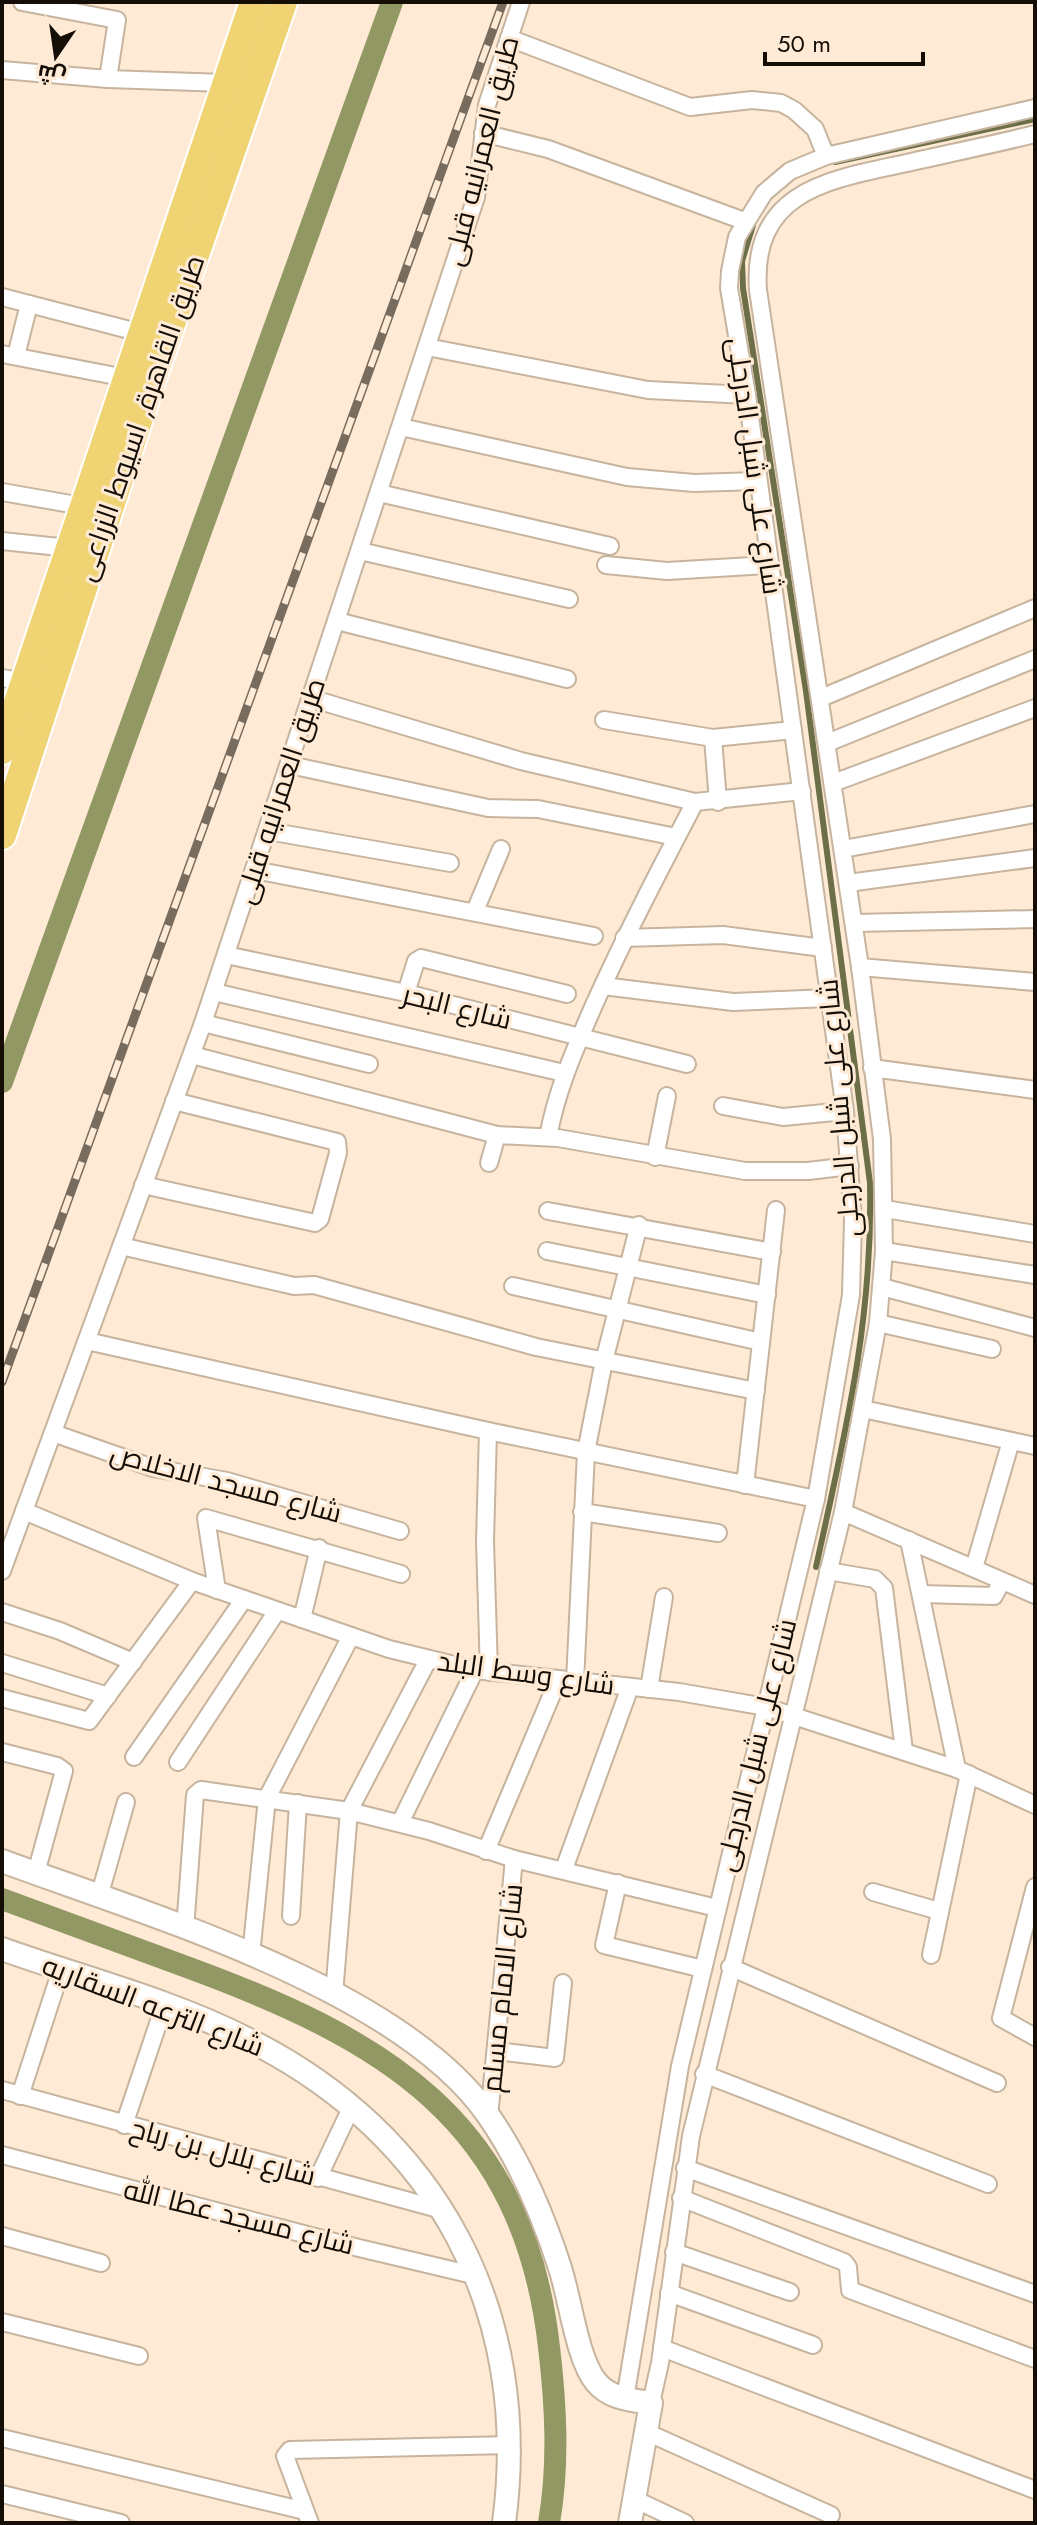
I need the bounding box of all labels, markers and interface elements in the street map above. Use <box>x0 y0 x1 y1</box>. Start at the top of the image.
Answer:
north arrow <box>16 16 96 96</box>
scale bar <box>765 16 923 66</box>
text: 50 m <box>777 26 831 61</box>
street label: طريق العمرانيه قبلى <box>433 32 529 270</box>
text: ش <box>34 57 69 94</box>
street label: طريق القاهرة, اسيوط الزراعى <box>65 249 215 587</box>
street label: شارع على شبل الدرجلى <box>717 335 793 597</box>
street label: طريق العمرانيه قبلى <box>224 673 336 909</box>
street label: شارع البحر <box>396 973 516 1040</box>
street label: شارع على شبل الدرجلى <box>807 977 871 1239</box>
street label: شارع مسجد الاخلاص <box>106 1432 346 1534</box>
street label: شارع على شبل الدرجلى <box>705 1614 807 1876</box>
street label: شارع وسط البلد <box>435 1640 617 1706</box>
street label: شارع الامام مسلم <box>471 1882 533 2094</box>
street label: شارع الترعه السقاريه <box>36 1945 270 2067</box>
street label: شارع بلال بن رباح <box>126 2108 320 2196</box>
street label: شارع مسجد عطا الله <box>119 2169 359 2265</box>

